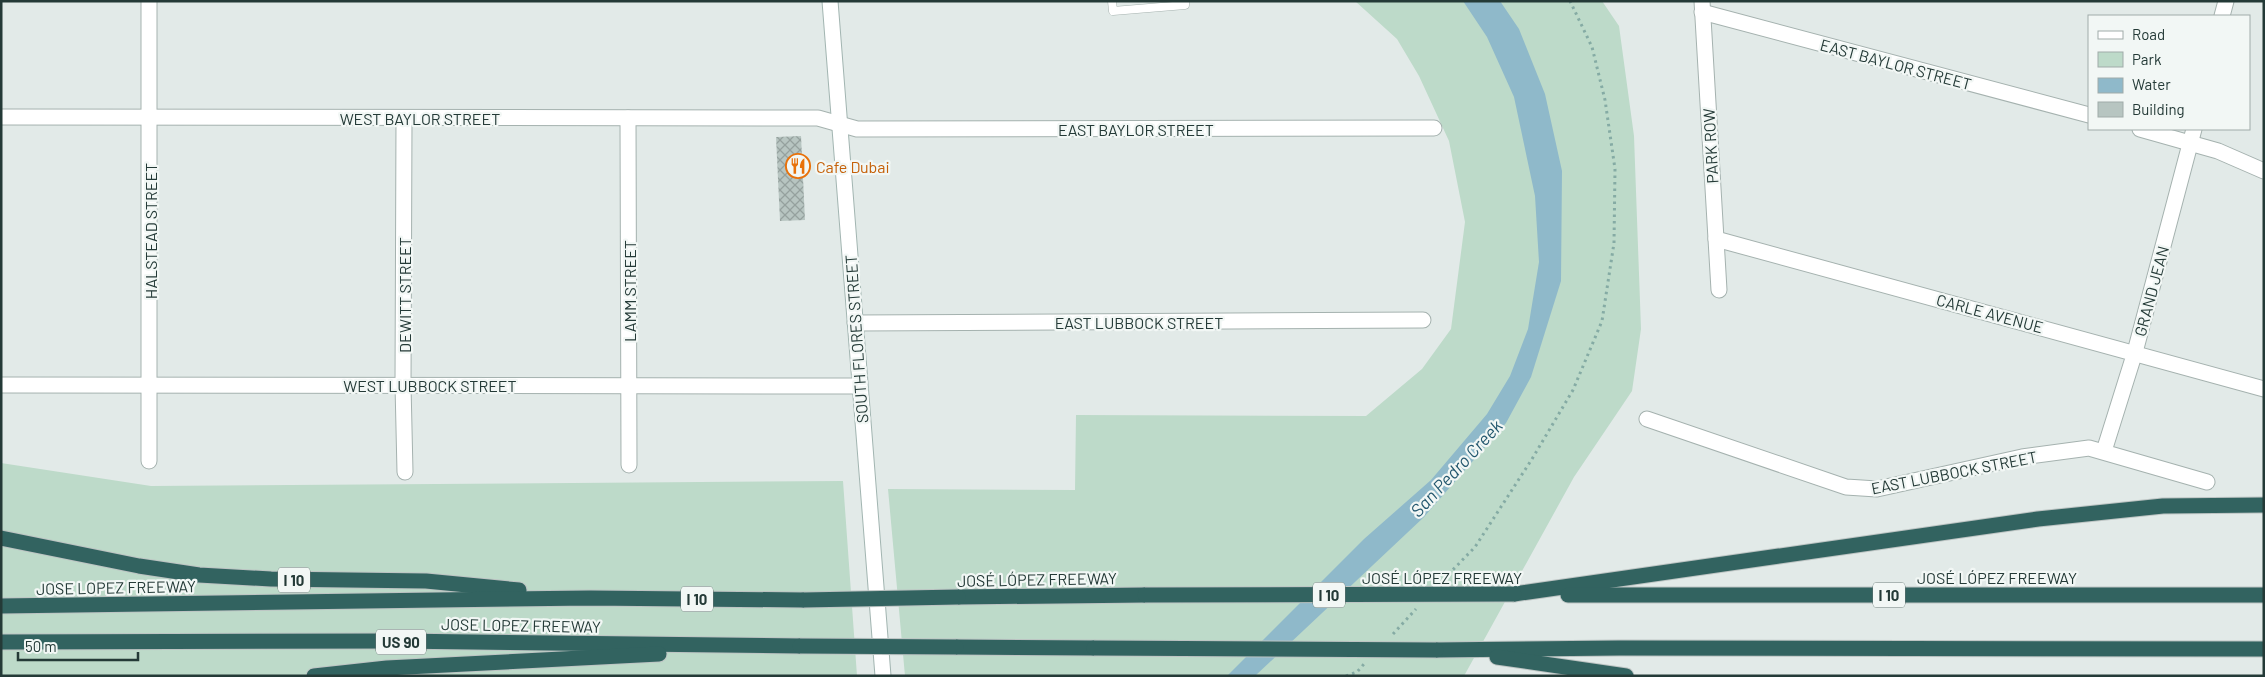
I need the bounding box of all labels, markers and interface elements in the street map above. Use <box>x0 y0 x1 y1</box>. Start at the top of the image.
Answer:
legend <box>2088 15 2250 130</box>
text: Road <box>2132 25 2165 43</box>
street label: EAST BAYLOR STREET <box>1818 35 1974 93</box>
text: Park <box>2132 50 2162 68</box>
text: Water <box>2132 75 2171 93</box>
text: Building <box>2132 100 2185 118</box>
street label: PARK ROW <box>1699 108 1721 184</box>
street label: WEST BAYLOR STREET <box>340 109 500 128</box>
street label: EAST BAYLOR STREET <box>1058 120 1214 139</box>
restaurant icon: Cafe Dubai <box>785 153 811 179</box>
place label: Cafe Dubai <box>816 157 890 176</box>
street label: HALSTEAD STREET <box>141 163 160 299</box>
street label: DEWITT STREET <box>395 237 414 353</box>
street label: LAMM STREET <box>620 240 639 342</box>
street label: GRAND JEAN <box>2130 244 2172 338</box>
street label: SOUTH FLORES STREET <box>841 254 871 424</box>
street label: CARLE AVENUE <box>1934 290 2046 336</box>
street label: EAST LUBBOCK STREET <box>1055 313 1223 332</box>
street label: WEST LUBBOCK STREET <box>343 376 517 395</box>
water label: San Pedro Creek <box>1405 415 1507 521</box>
street label: EAST LUBBOCK STREET <box>1869 447 2039 497</box>
road number: I 10 <box>278 568 310 592</box>
street label: JOSÉ LÓPEZ FREEWAY <box>957 568 1117 590</box>
street label: JOSÉ LÓPEZ FREEWAY <box>1362 568 1522 587</box>
street label: JOSÉ LÓPEZ FREEWAY <box>1917 568 2077 587</box>
street label: JOSE LOPEZ FREEWAY <box>36 576 196 598</box>
road number: I 10 <box>1313 582 1345 608</box>
road number: I 10 <box>1873 582 1905 608</box>
road number: I 10 <box>681 586 713 612</box>
street label: JOSE LOPEZ FREEWAY <box>441 614 601 636</box>
scale bar <box>18 630 138 662</box>
road number: US 90 <box>376 630 426 654</box>
text: 50 m <box>25 637 57 655</box>

